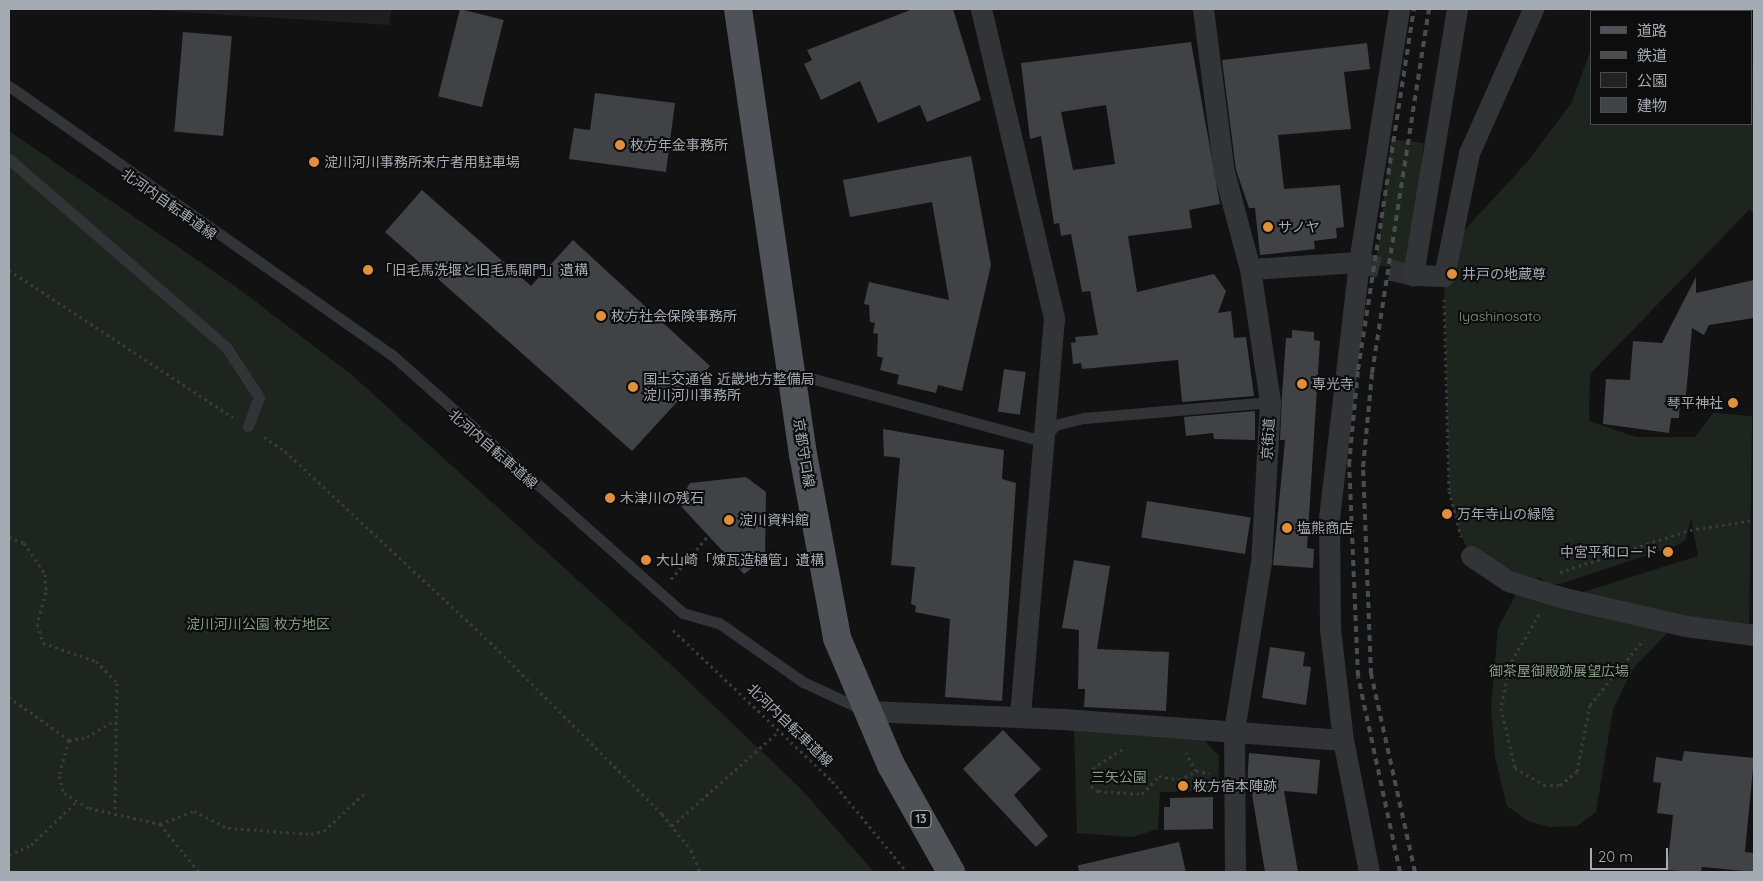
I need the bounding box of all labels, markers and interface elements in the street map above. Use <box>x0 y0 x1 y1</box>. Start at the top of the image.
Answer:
legend <box>1590 10 1753 125</box>
text: 道路 <box>1637 21 1667 40</box>
text: 鉄道 <box>1637 46 1667 65</box>
text: 公園 <box>1637 71 1667 90</box>
text: 建物 <box>1637 96 1667 115</box>
place label: 枚方年金事務所 <box>630 137 728 153</box>
marker: 枚方年金事務所 <box>614 139 626 151</box>
place label: 淀川河川事務所来庁者用駐車場 <box>324 154 520 170</box>
marker: 淀川河川事務所来庁者用駐車場 <box>308 156 320 168</box>
street label: 北河内自転車道線 <box>118 165 220 243</box>
place label: サノヤ <box>1278 219 1320 235</box>
marker: サノヤ <box>1262 221 1274 233</box>
place label: 「旧毛馬洗堰と旧毛馬閘門」遺構 <box>378 262 588 278</box>
marker: 「旧毛馬洗堰と旧毛馬閘門」遺構 <box>362 264 374 276</box>
place label: 井戸の地蔵尊 <box>1462 266 1546 282</box>
marker: 井戸の地蔵尊 <box>1446 268 1458 280</box>
place label: 枚方社会保険事務所 <box>611 308 737 324</box>
park label: Iyashinosato <box>1459 308 1541 324</box>
marker: 枚方社会保険事務所 <box>595 310 607 322</box>
place label: 国土交通省 近畿地方整備局 淀川河川事務所 <box>643 371 815 404</box>
place label: 専光寺 <box>1312 376 1354 392</box>
marker: 専光寺 <box>1296 378 1308 390</box>
marker: 国土交通省 近畿地方整備局 淀川河川事務所 <box>627 381 639 393</box>
place label: 琴平神社 <box>1667 395 1723 411</box>
marker: 琴平神社 <box>1727 397 1739 409</box>
street label: 北河内自転車道線 <box>445 406 541 492</box>
street label: 京都守口線 <box>790 417 818 489</box>
street label: 京街道 <box>1259 418 1277 460</box>
place label: 木津川の残石 <box>620 490 704 506</box>
marker: 木津川の残石 <box>604 492 616 504</box>
place label: 万年寺山の緑陰 <box>1457 506 1555 522</box>
marker: 万年寺山の緑陰 <box>1441 508 1453 520</box>
place label: 淀川資料館 <box>739 512 809 528</box>
marker: 淀川資料館 <box>723 514 735 526</box>
place label: 塩熊商店 <box>1297 520 1353 536</box>
marker: 塩熊商店 <box>1281 522 1293 534</box>
place label: 中宮平和ロード <box>1560 544 1658 560</box>
marker: 中宮平和ロード <box>1662 546 1674 558</box>
place label: 大山崎「煉瓦造樋管」遺構 <box>656 552 824 568</box>
marker: 大山崎「煉瓦造樋管」遺構 <box>640 554 652 566</box>
park label: 淀川河川公園 枚方地区 <box>186 616 330 632</box>
park label: 御茶屋御殿跡展望広場 <box>1489 663 1629 679</box>
street label: 北河内自転車道線 <box>744 680 836 770</box>
park label: 三矢公園 <box>1091 769 1147 785</box>
place label: 枚方宿本陣跡 <box>1193 778 1277 794</box>
marker: 枚方宿本陣跡 <box>1177 780 1189 792</box>
road number: 13 <box>910 810 932 829</box>
scale bar <box>1593 838 1670 870</box>
text: 20 m <box>1598 847 1633 866</box>

